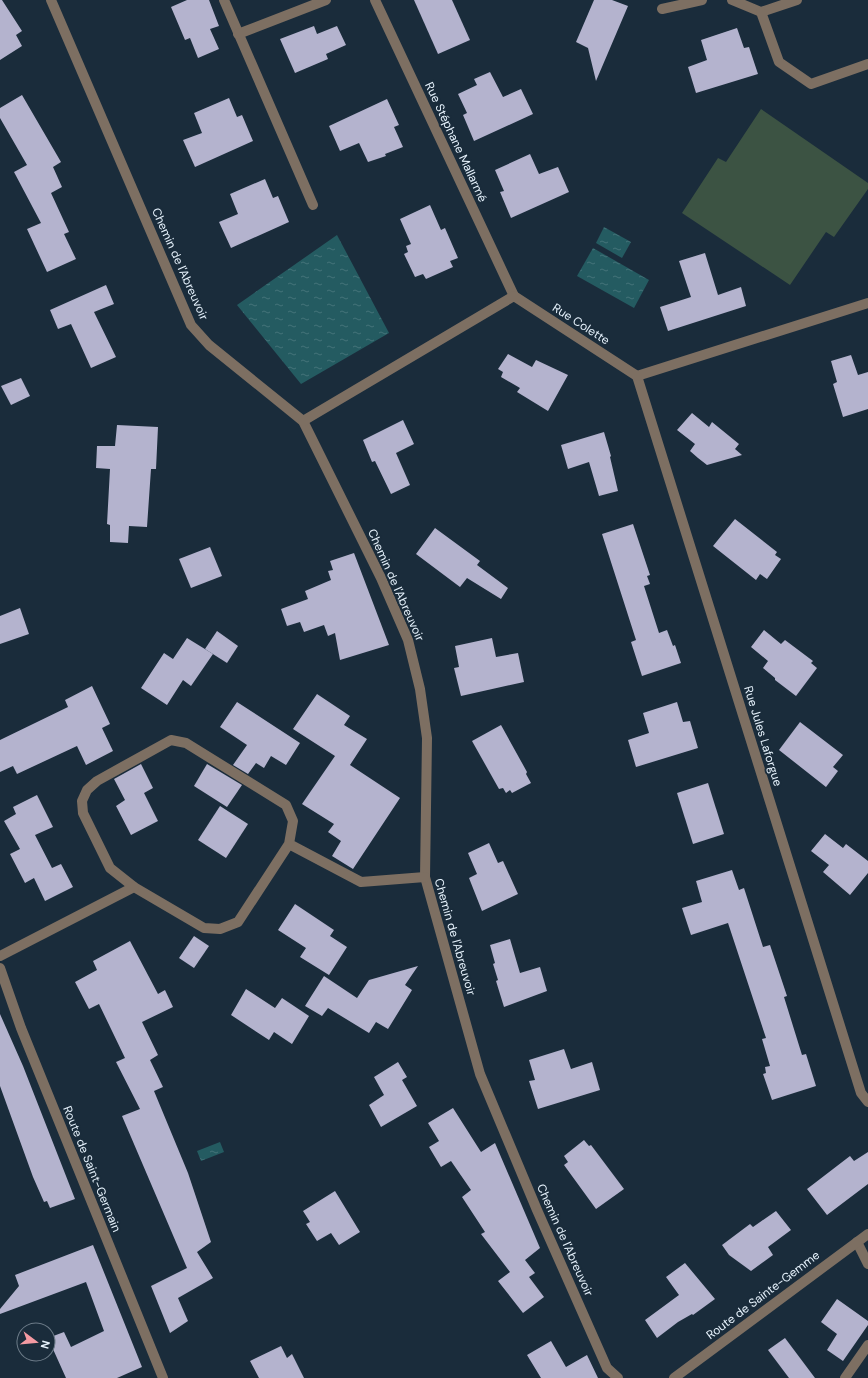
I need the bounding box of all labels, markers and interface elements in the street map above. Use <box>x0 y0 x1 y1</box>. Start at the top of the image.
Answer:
street label: Rue Stéphane Mallarmé <box>421 79 491 205</box>
street label: Chemin de l'Abreuvoir <box>148 205 212 323</box>
street label: Rue Colette <box>549 300 613 349</box>
street label: Chemin de l'Abreuvoir <box>364 526 428 644</box>
street label: Rue Jules Laforgue <box>740 684 786 788</box>
street label: Chemin de l'Abreuvoir <box>431 877 480 998</box>
street label: Route de Saint-Germain <box>59 1104 125 1235</box>
street label: Chemin de l'Abreuvoir <box>533 1181 597 1299</box>
street label: Route de Sainte-Gemme <box>703 1247 823 1343</box>
north arrow <box>16 1322 56 1362</box>
text: N <box>38 1339 53 1351</box>

